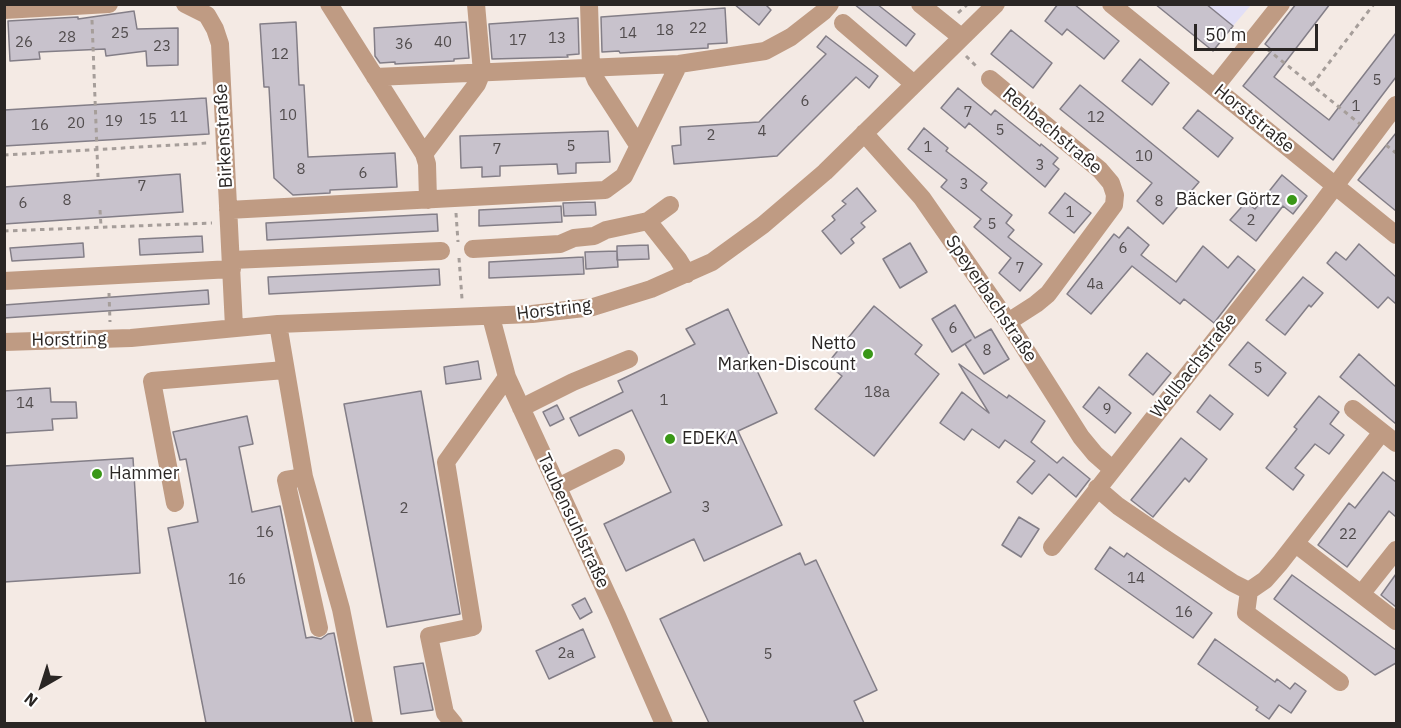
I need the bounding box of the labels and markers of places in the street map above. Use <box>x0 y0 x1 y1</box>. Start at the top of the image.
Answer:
place label: Bäcker Görtz <box>1176 189 1280 211</box>
marker: Bäcker Görtz <box>1285 193 1299 207</box>
place label: Netto Marken-Discount <box>718 333 856 376</box>
marker: Netto Marken-Discount <box>861 347 875 361</box>
place label: EDEKA <box>682 428 738 450</box>
marker: EDEKA <box>663 432 677 446</box>
place label: Hammer <box>109 463 179 485</box>
marker: Hammer <box>90 467 104 481</box>

